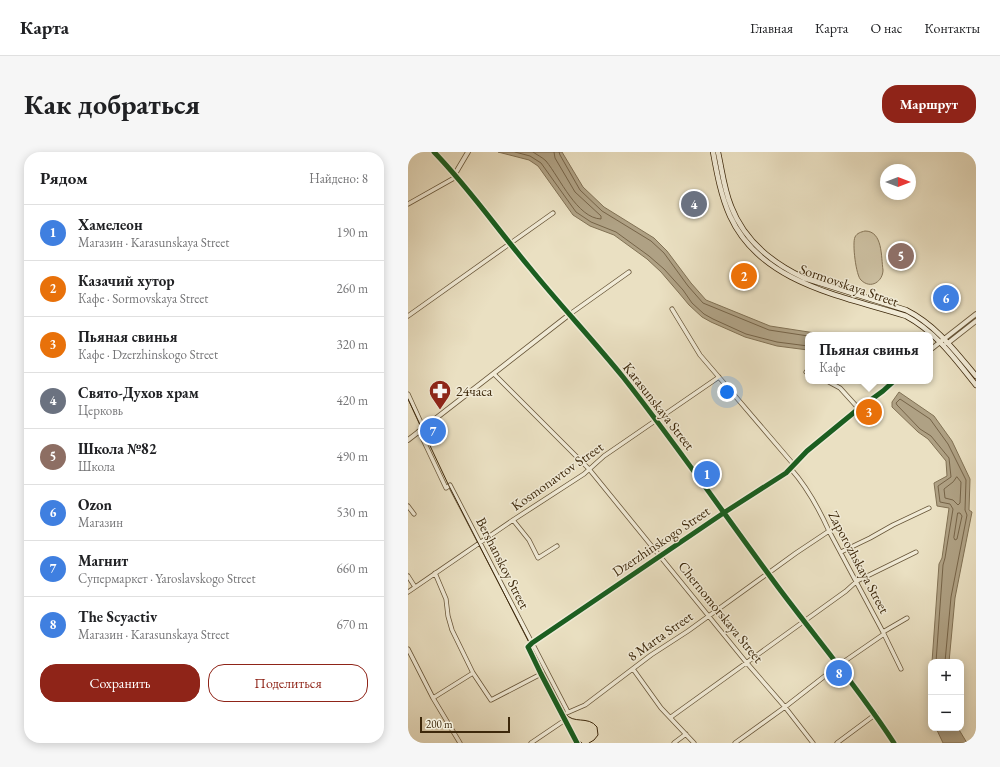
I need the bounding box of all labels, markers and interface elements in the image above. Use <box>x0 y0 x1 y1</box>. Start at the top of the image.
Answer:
text: Карта <box>20 15 69 40</box>
text: Главная <box>750 19 793 37</box>
text: Карта <box>815 19 848 37</box>
text: О нас <box>870 19 902 37</box>
text: Контакты <box>924 19 980 37</box>
button: Маршрут <box>882 85 976 123</box>
text: Как добраться <box>24 86 200 122</box>
north arrow <box>880 164 916 200</box>
text: Рядом <box>40 167 88 189</box>
text: Найдено: 8 <box>309 170 368 187</box>
pin: 4 <box>681 189 707 219</box>
text: Хамелеон <box>78 215 143 234</box>
text: 1 <box>50 224 56 241</box>
text: 190 m <box>337 224 368 241</box>
text: Магазин · Karasunskaya Street <box>78 234 229 251</box>
pin: 5 <box>888 241 914 271</box>
street label: Sormovskaya Street <box>797 260 901 311</box>
pin: 2 <box>731 261 757 291</box>
text: Казачий хутор <box>78 271 175 290</box>
text: 2 <box>50 280 56 297</box>
text: 260 m <box>337 280 368 297</box>
pin: 6 <box>933 283 959 313</box>
text: Кафе · Sormovskaya Street <box>78 290 208 307</box>
text: Пьяная свинья <box>78 327 178 346</box>
popup <box>805 332 933 384</box>
text: 3 <box>50 336 56 353</box>
text: 320 m <box>337 336 368 353</box>
text: Пьяная свинья <box>819 340 919 359</box>
text: Кафе · Dzerzhinskogo Street <box>78 346 218 363</box>
street label: Karasunskaya Street <box>619 359 699 454</box>
text: Кафе <box>819 359 846 376</box>
pharmacy icon: 24часа <box>427 378 453 411</box>
place label: 24часа <box>456 382 493 400</box>
your location <box>717 382 737 402</box>
text: Свято-Духов храм <box>78 383 199 402</box>
text: 4 <box>50 392 56 409</box>
text: 420 m <box>337 392 368 409</box>
pin: 3 <box>856 397 882 427</box>
text: Церковь <box>78 402 123 419</box>
pin: 7 <box>420 416 446 446</box>
street label: Kosmonavtov Street <box>507 437 607 514</box>
text: Школа №82 <box>78 439 157 458</box>
text: 5 <box>50 448 56 465</box>
text: 490 m <box>337 448 368 465</box>
text: Школа <box>78 458 115 475</box>
pin: 1 <box>694 459 720 489</box>
text: Ozon <box>78 495 112 514</box>
street label: Dzerzhinskogo Street <box>609 501 714 580</box>
text: 6 <box>50 504 56 521</box>
text: 530 m <box>337 504 368 521</box>
street label: Zaporozhskaya Street <box>824 508 894 617</box>
text: Магазин <box>78 514 123 531</box>
street label: Bershanskoy Street <box>472 514 534 612</box>
text: Магнит <box>78 551 128 570</box>
street label: Chernomorskaya Street <box>674 557 768 667</box>
text: 7 <box>50 560 56 577</box>
text: 660 m <box>337 560 368 577</box>
text: Супермаркет · Yaroslavskogo Street <box>78 570 255 587</box>
text: The Scyactiv <box>78 607 157 626</box>
street label: 8 Marta Street <box>624 607 697 665</box>
text: 8 <box>50 616 56 633</box>
text: 670 m <box>337 616 368 633</box>
text: Магазин · Karasunskaya Street <box>78 626 229 643</box>
pin: 8 <box>826 658 852 688</box>
map controls <box>928 659 964 731</box>
button: + <box>928 659 964 695</box>
button: Сохранить <box>40 664 200 702</box>
button: Поделиться <box>208 664 368 702</box>
button: − <box>928 695 964 731</box>
scale bar <box>420 715 510 734</box>
text: 200 m <box>426 717 453 731</box>

